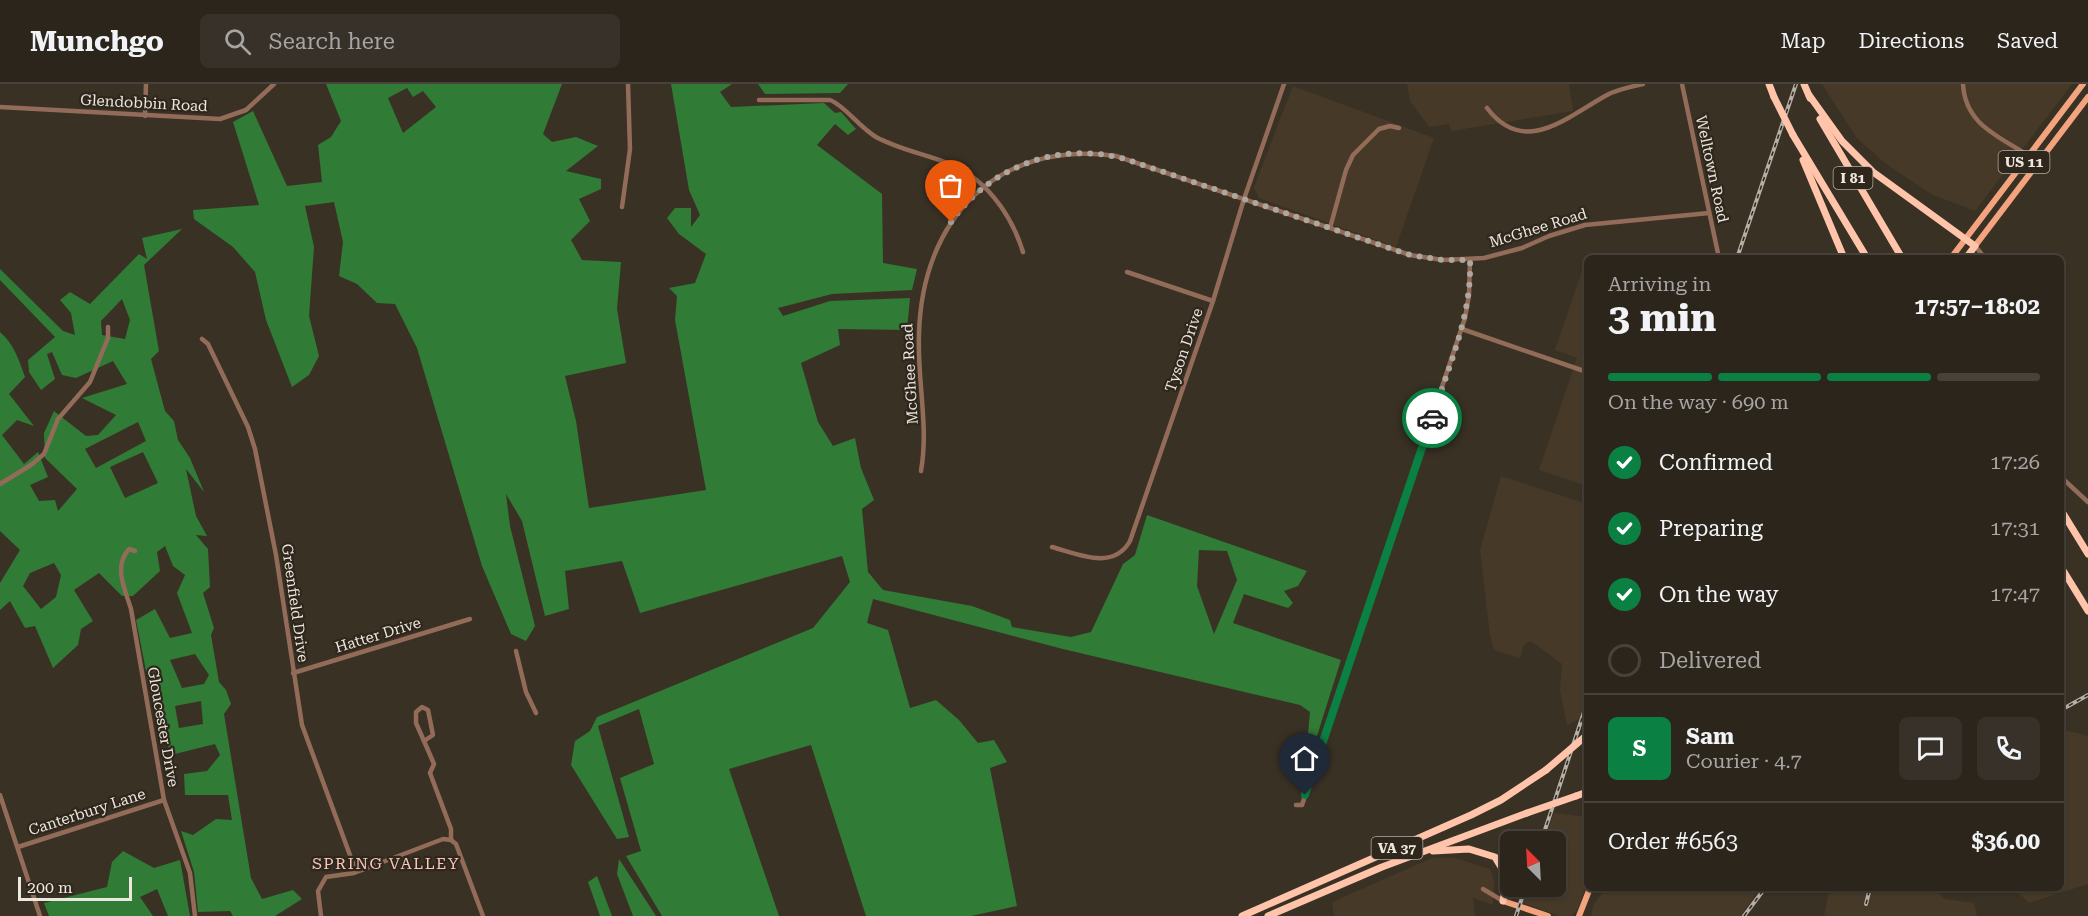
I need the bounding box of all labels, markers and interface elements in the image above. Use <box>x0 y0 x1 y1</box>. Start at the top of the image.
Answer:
search box <box>200 14 620 68</box>
text: Munchgo <box>30 25 164 58</box>
icon: search <box>221 25 254 58</box>
text: Search here <box>269 29 395 54</box>
text: Map <box>1781 29 1825 53</box>
text: Directions <box>1858 29 1964 53</box>
text: Saved <box>1997 29 2058 53</box>
street label: Glendobbin Road <box>80 91 208 115</box>
street label: Welltown Road <box>1692 114 1732 225</box>
road number: US 11 <box>1998 151 2050 173</box>
pin <box>925 160 976 222</box>
road number: I 81 <box>1834 167 1872 189</box>
icon: bag <box>934 169 967 202</box>
street label: McGhee Road <box>1487 204 1589 251</box>
text: Arriving in <box>1608 272 1711 296</box>
text: 17:57–18:02 <box>1914 294 2040 319</box>
text: 3 min <box>1608 295 1716 341</box>
street label: Tyson Drive <box>1161 306 1207 394</box>
street label: McGhee Road <box>898 323 922 425</box>
courier <box>1402 388 1462 448</box>
text: On the way · 690 m <box>1608 390 1789 414</box>
icon: car <box>1416 402 1449 435</box>
icon: check <box>1608 446 1641 479</box>
text: Confirmed <box>1659 450 1773 475</box>
text: 17:26 <box>1990 450 2040 474</box>
icon: check <box>1608 512 1641 545</box>
text: Preparing <box>1659 516 1763 541</box>
text: 17:31 <box>1990 516 2040 540</box>
street label: Greenfield Drive <box>278 543 312 663</box>
icon: check <box>1608 578 1641 611</box>
text: On the way <box>1659 582 1779 607</box>
text: 17:47 <box>1990 582 2040 606</box>
street label: Hatter Drive <box>333 613 423 657</box>
text: Delivered <box>1659 648 1761 673</box>
street label: Gloucester Drive <box>144 666 182 788</box>
button: chat <box>1899 717 1962 780</box>
button: phone <box>1977 717 2040 780</box>
text: Sam <box>1686 724 1734 749</box>
pin <box>1279 733 1330 795</box>
text: S <box>1633 736 1646 761</box>
icon: home <box>1288 742 1321 775</box>
text: Courier · 4.7 <box>1686 749 1802 773</box>
street label: Canterbury Lane <box>26 785 148 839</box>
text: Order #6563 <box>1608 829 1738 854</box>
text: $36.00 <box>1971 829 2040 854</box>
north arrow <box>1500 831 1566 897</box>
map controls <box>1500 831 1566 897</box>
road number: VA 37 <box>1372 837 1422 859</box>
district label: SPRING VALLEY <box>312 854 460 873</box>
scale bar <box>18 874 132 902</box>
text: 200 m <box>27 878 73 897</box>

